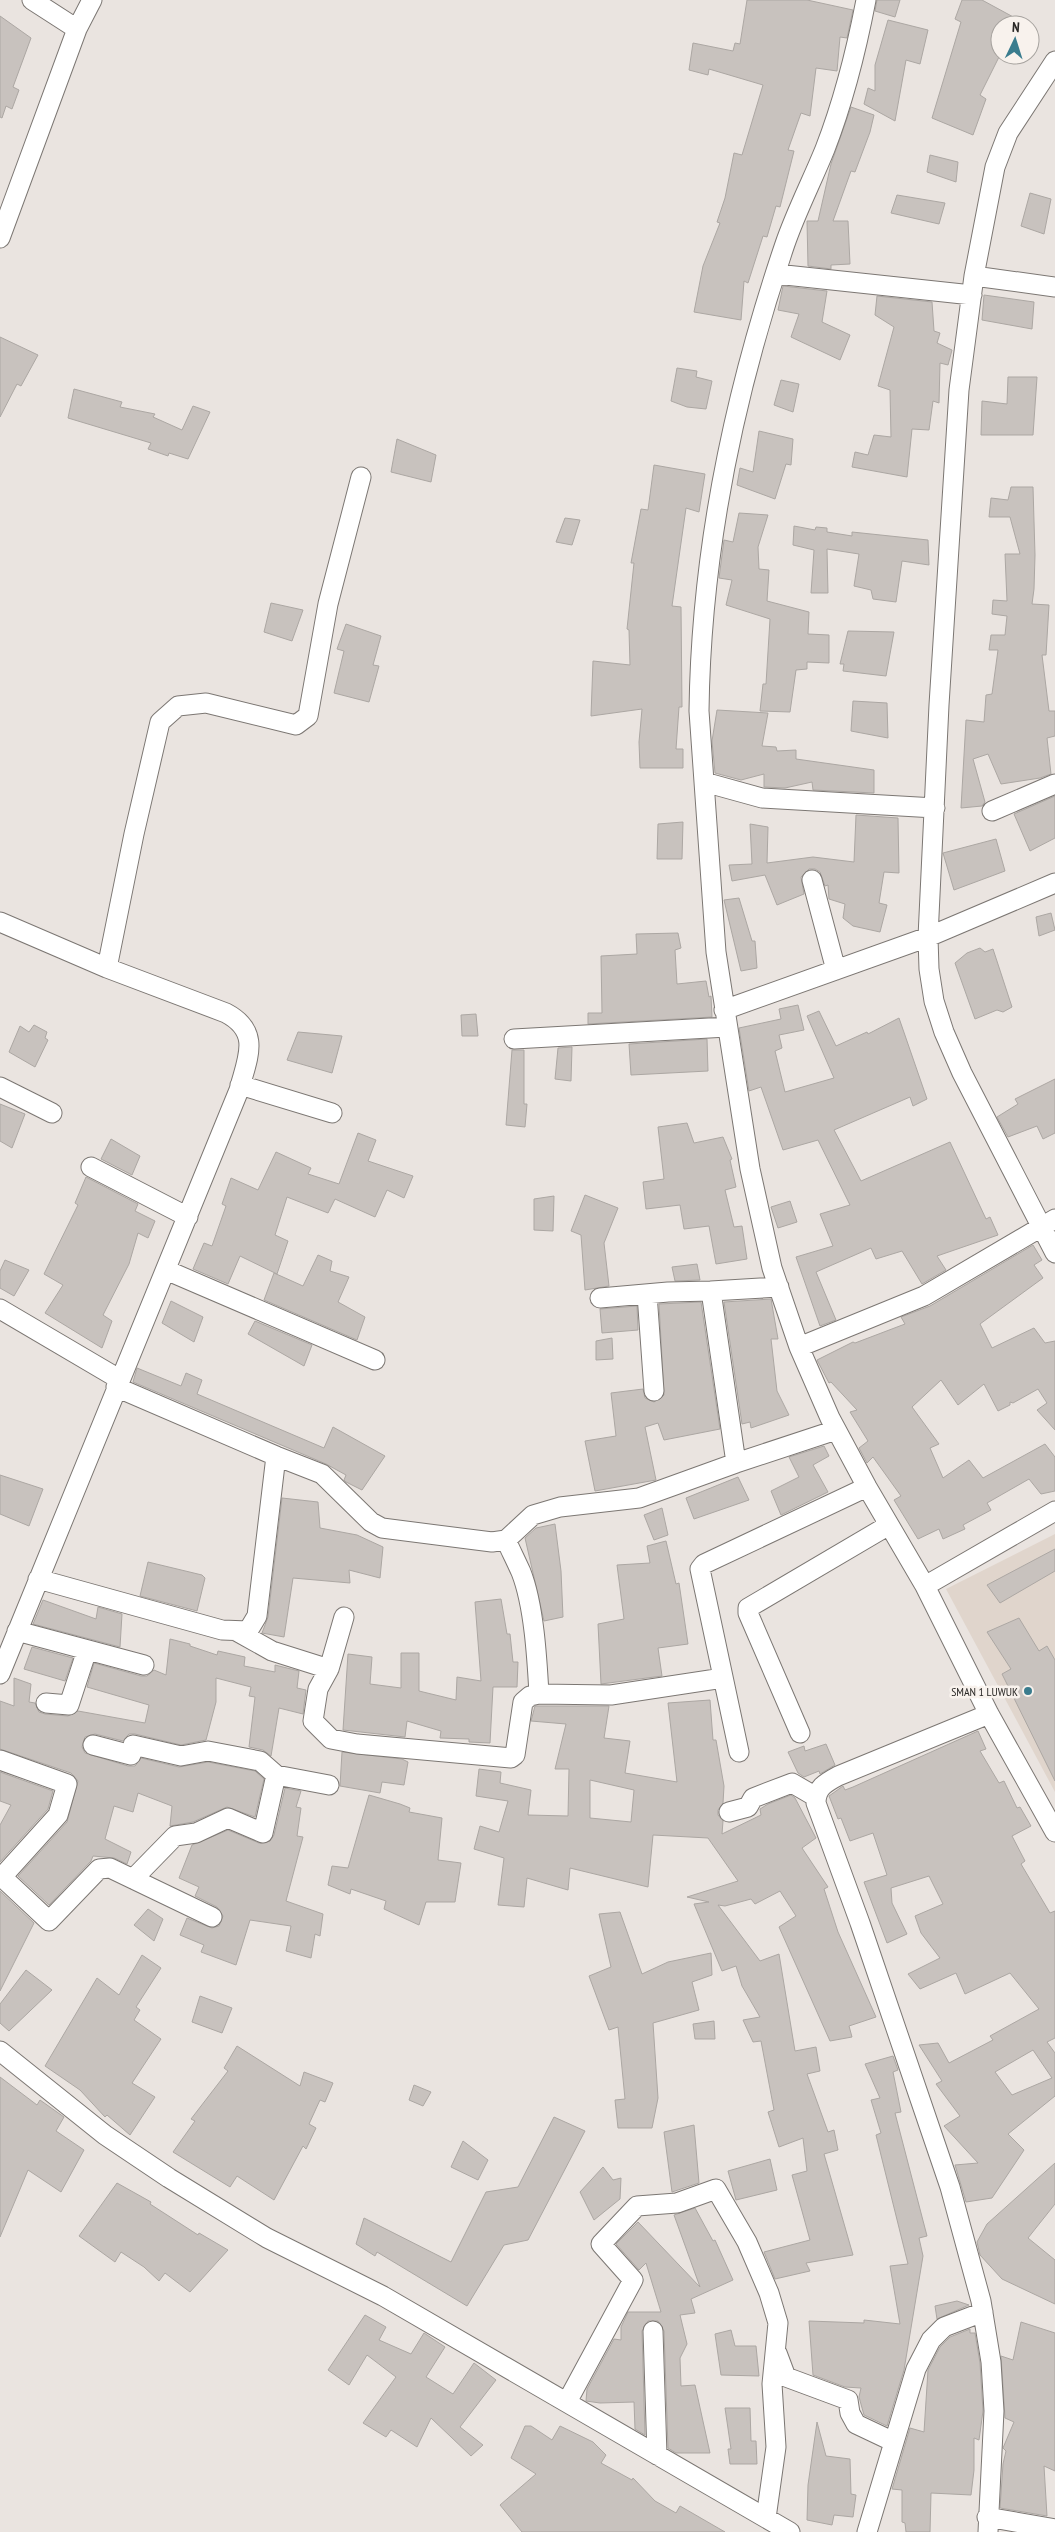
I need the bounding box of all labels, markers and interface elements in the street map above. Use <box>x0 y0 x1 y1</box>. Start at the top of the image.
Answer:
north arrow <box>990 15 1040 65</box>
text: N <box>1012 18 1020 36</box>
place label: SMAN 1 LUWUK <box>951 1684 1018 1699</box>
marker: SMAN 1 LUWUK <box>1022 1685 1034 1697</box>

